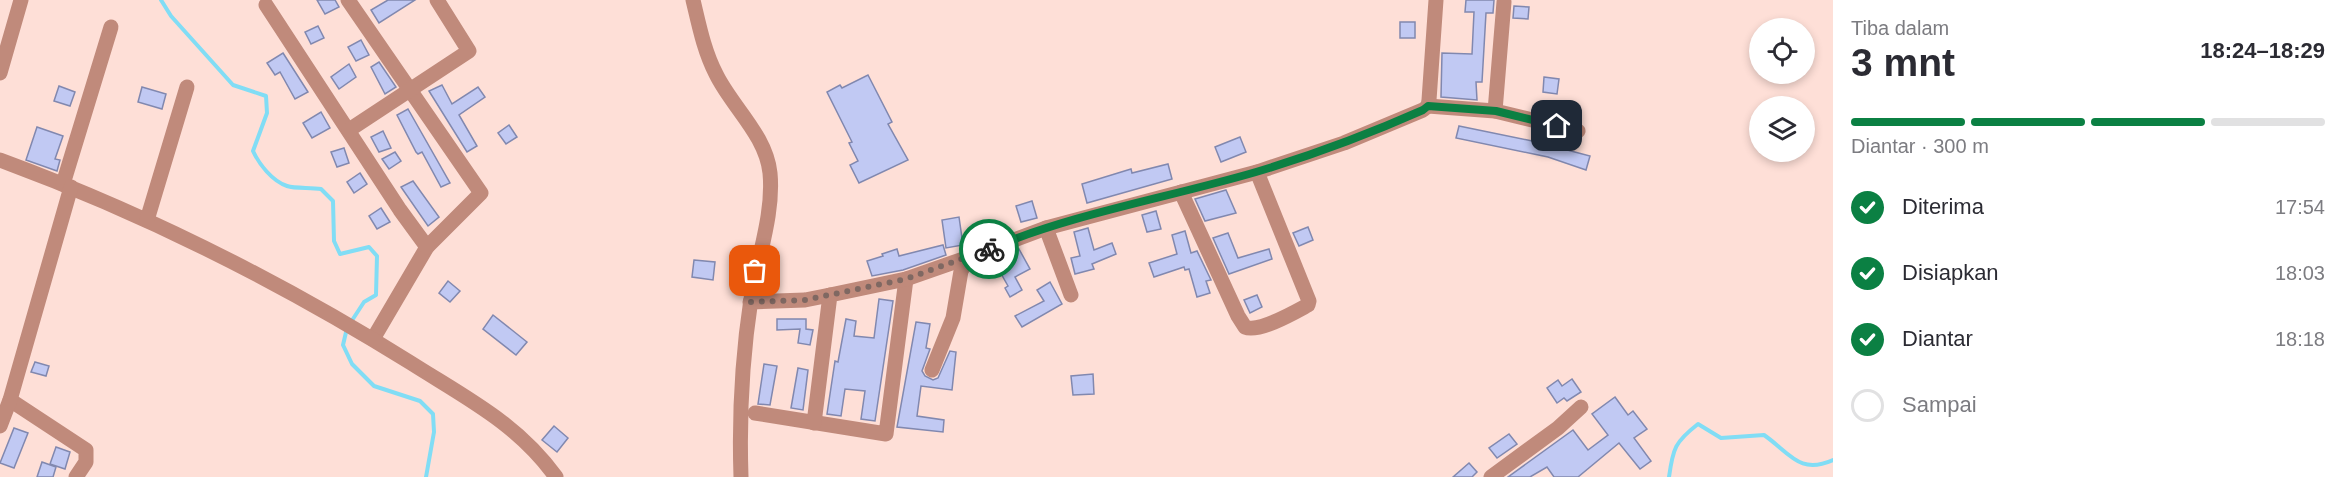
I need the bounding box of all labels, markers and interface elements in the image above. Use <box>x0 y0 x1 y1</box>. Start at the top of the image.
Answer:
text: Tiba dalam <box>1851 17 1949 39</box>
map controls <box>1749 18 1815 162</box>
button: locate <box>1749 18 1815 84</box>
text: 18:24–18:29 <box>2200 38 2325 63</box>
text: 3 mnt <box>1851 41 1955 84</box>
button: layers <box>1749 96 1815 162</box>
pin <box>1531 100 1582 151</box>
icon: home <box>1540 109 1573 142</box>
text: Diantar · 300 m <box>1851 135 1989 157</box>
icon: check <box>1851 191 1884 224</box>
text: Diterima <box>1902 194 1984 219</box>
text: 17:54 <box>2275 196 2325 218</box>
courier <box>959 219 1019 279</box>
icon: bike <box>973 233 1006 266</box>
pin <box>729 245 780 296</box>
icon: bag <box>738 254 771 287</box>
icon: check <box>1851 257 1884 290</box>
text: Disiapkan <box>1902 260 1999 285</box>
text: 18:03 <box>2275 262 2325 284</box>
icon: check <box>1851 323 1884 356</box>
text: Diantar <box>1902 326 1973 351</box>
text: 18:18 <box>2275 328 2325 350</box>
text: Sampai <box>1902 392 1977 417</box>

